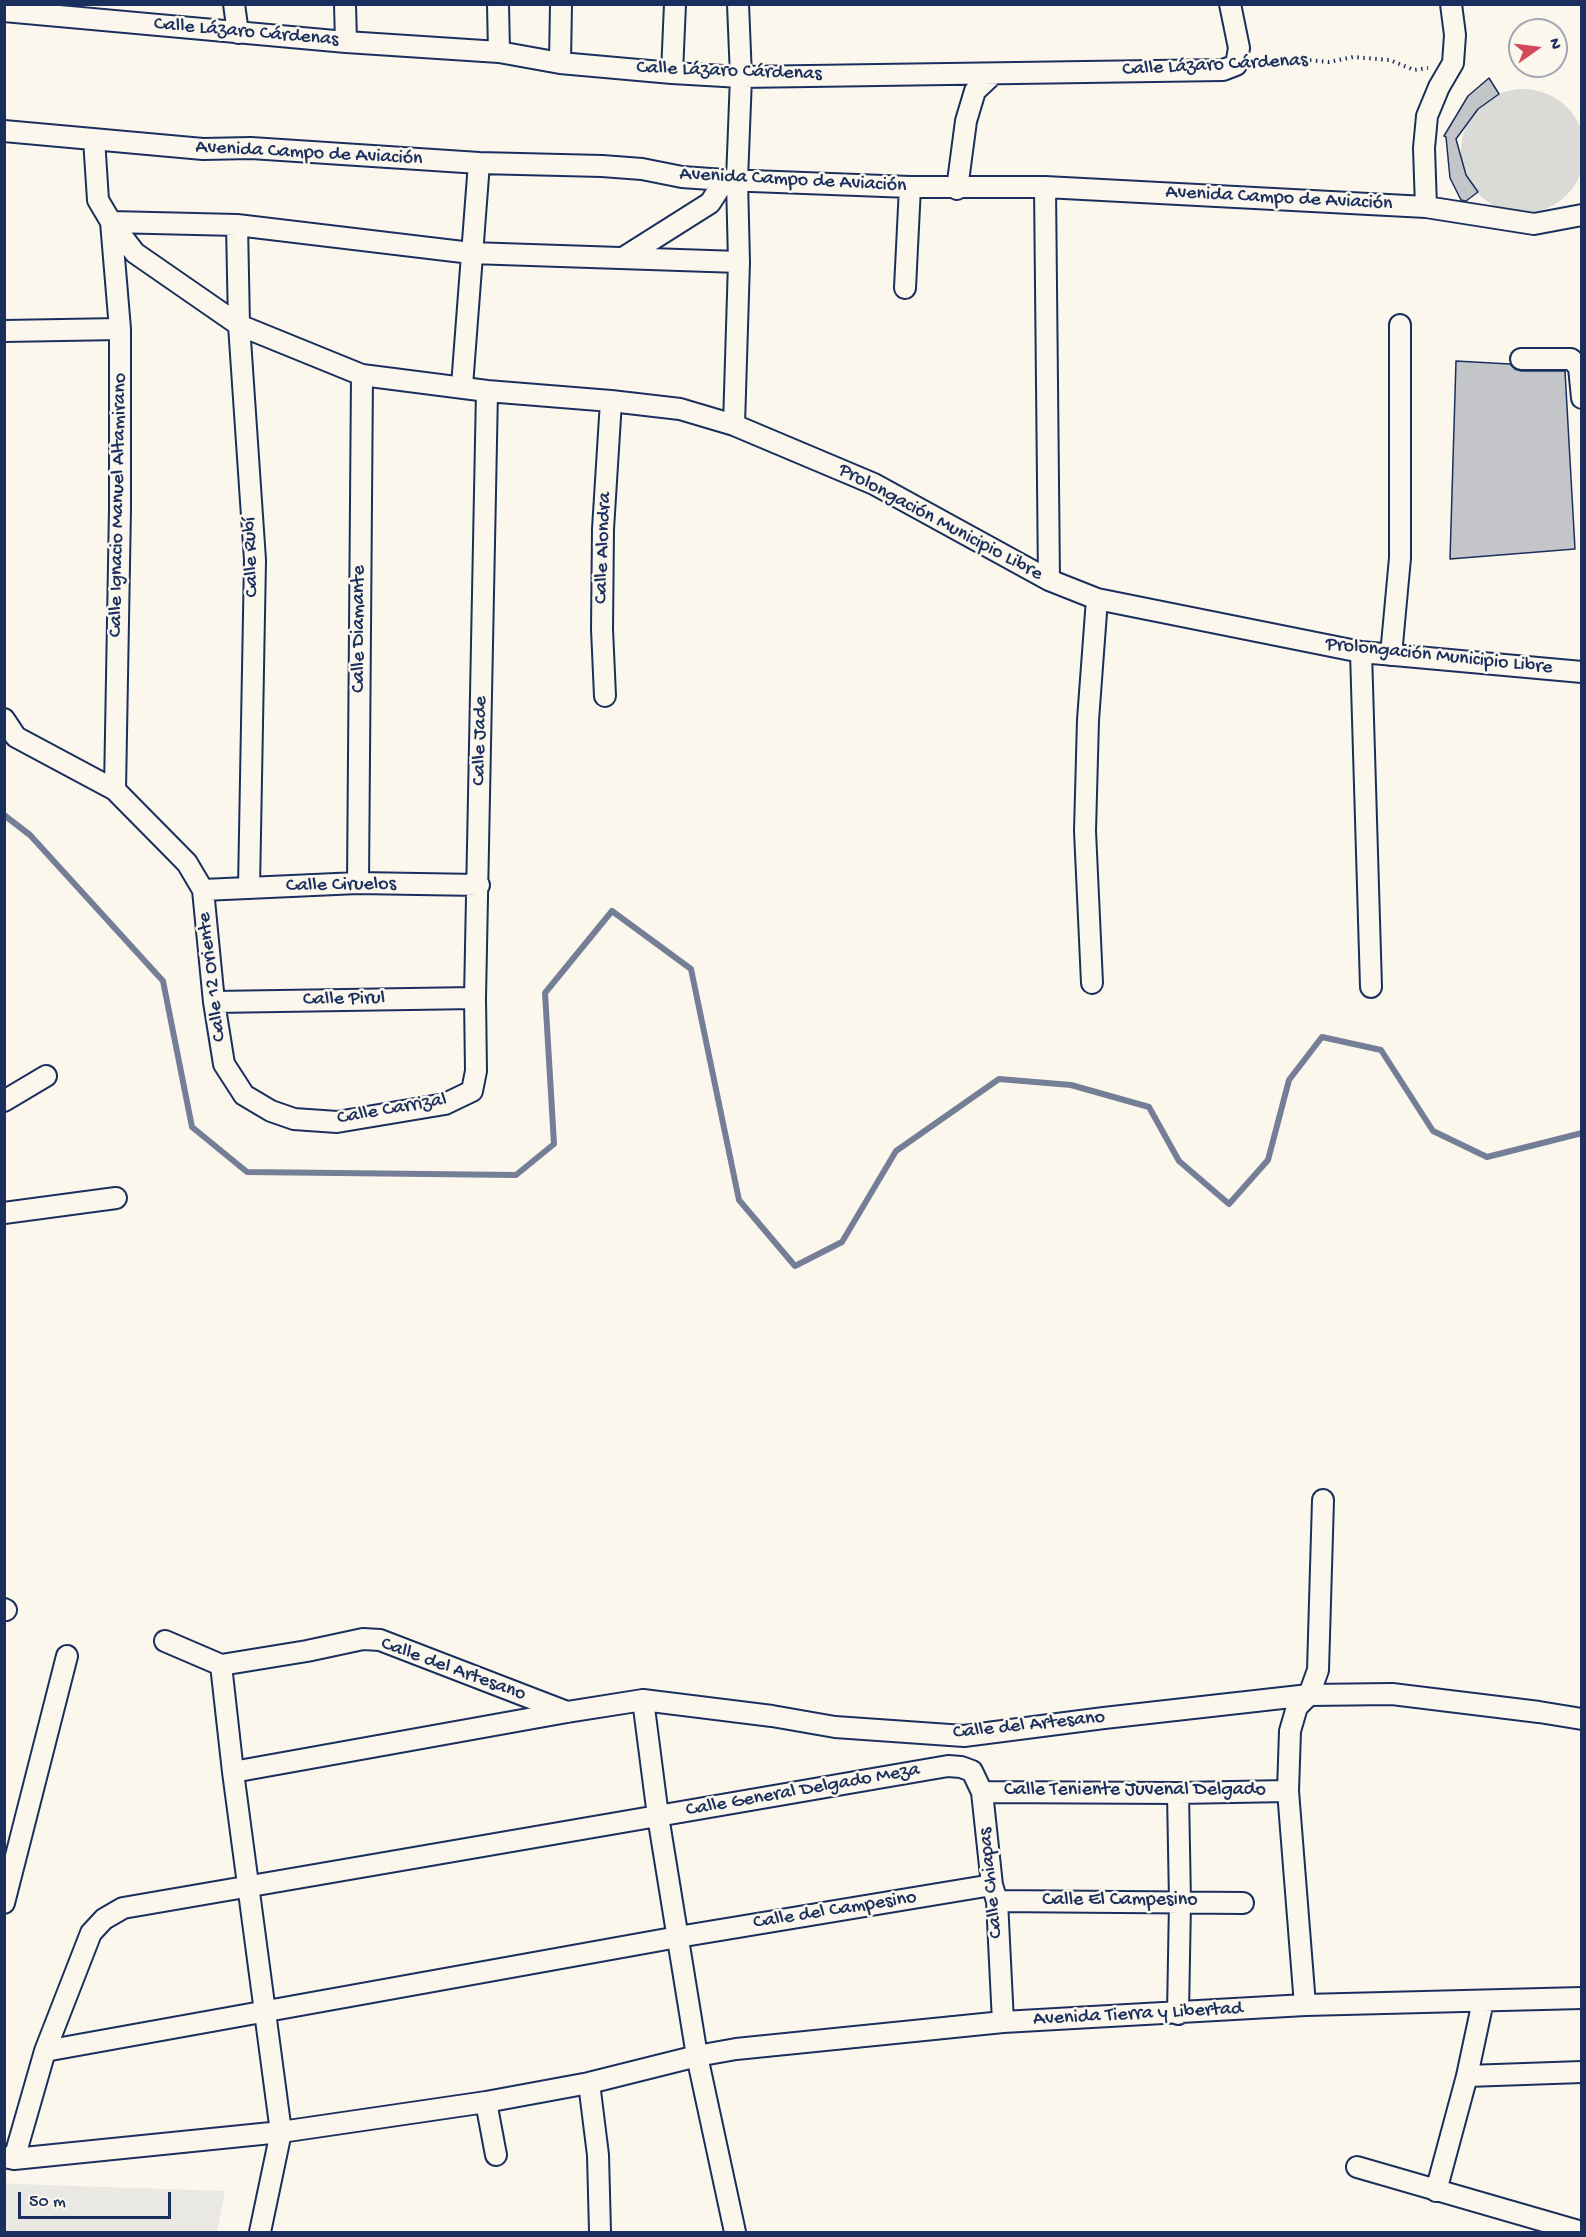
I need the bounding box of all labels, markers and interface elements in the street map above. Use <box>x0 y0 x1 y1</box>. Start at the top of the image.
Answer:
street label: Calle Lázaro Cárdenas <box>153 13 339 53</box>
north arrow <box>1508 18 1568 78</box>
text: N <box>1544 37 1564 51</box>
street label: Calle Lázaro Cárdenas <box>1122 49 1308 83</box>
street label: Calle Lázaro Cárdenas <box>636 57 822 87</box>
street label: Avenida Campo de Aviación <box>195 136 423 172</box>
street label: Avenida Campo de Aviación <box>679 163 907 199</box>
street label: Avenida Campo de Aviación <box>1165 181 1393 217</box>
street label: Calle Ignacio Manuel Altamirano <box>105 373 133 637</box>
street label: Prolongación Municipio Libre <box>834 459 1046 587</box>
street label: Calle Alondra <box>590 492 618 604</box>
street label: Calle Rubí <box>239 516 265 598</box>
street label: Calle Diamante <box>348 565 372 693</box>
street label: Prolongación Municipio Libre <box>1324 633 1554 681</box>
street label: Calle Jade <box>468 696 494 786</box>
street label: Calle Ciruelos <box>286 873 396 899</box>
street label: Calle 12 Oriente <box>193 911 233 1043</box>
street label: Calle Pirul <box>303 987 385 1013</box>
street label: Calle Carrizal <box>335 1089 449 1131</box>
street label: Calle del Artesano <box>377 1633 529 1707</box>
street label: Calle del Artesano <box>952 1706 1106 1746</box>
street label: Calle General Delgado Meza <box>684 1759 922 1823</box>
street label: Calle Teniente Juvenal Delgado <box>1004 1779 1266 1803</box>
street label: Calle Chiapas <box>974 1826 1010 1940</box>
street label: Calle del Campesino <box>752 1886 918 1936</box>
street label: Calle El Campesino <box>1042 1889 1198 1913</box>
street label: Avenida Tierra y Libertad <box>1033 1998 1243 2032</box>
scale bar <box>21 2180 174 2218</box>
text: 50 m <box>29 2192 66 2213</box>

